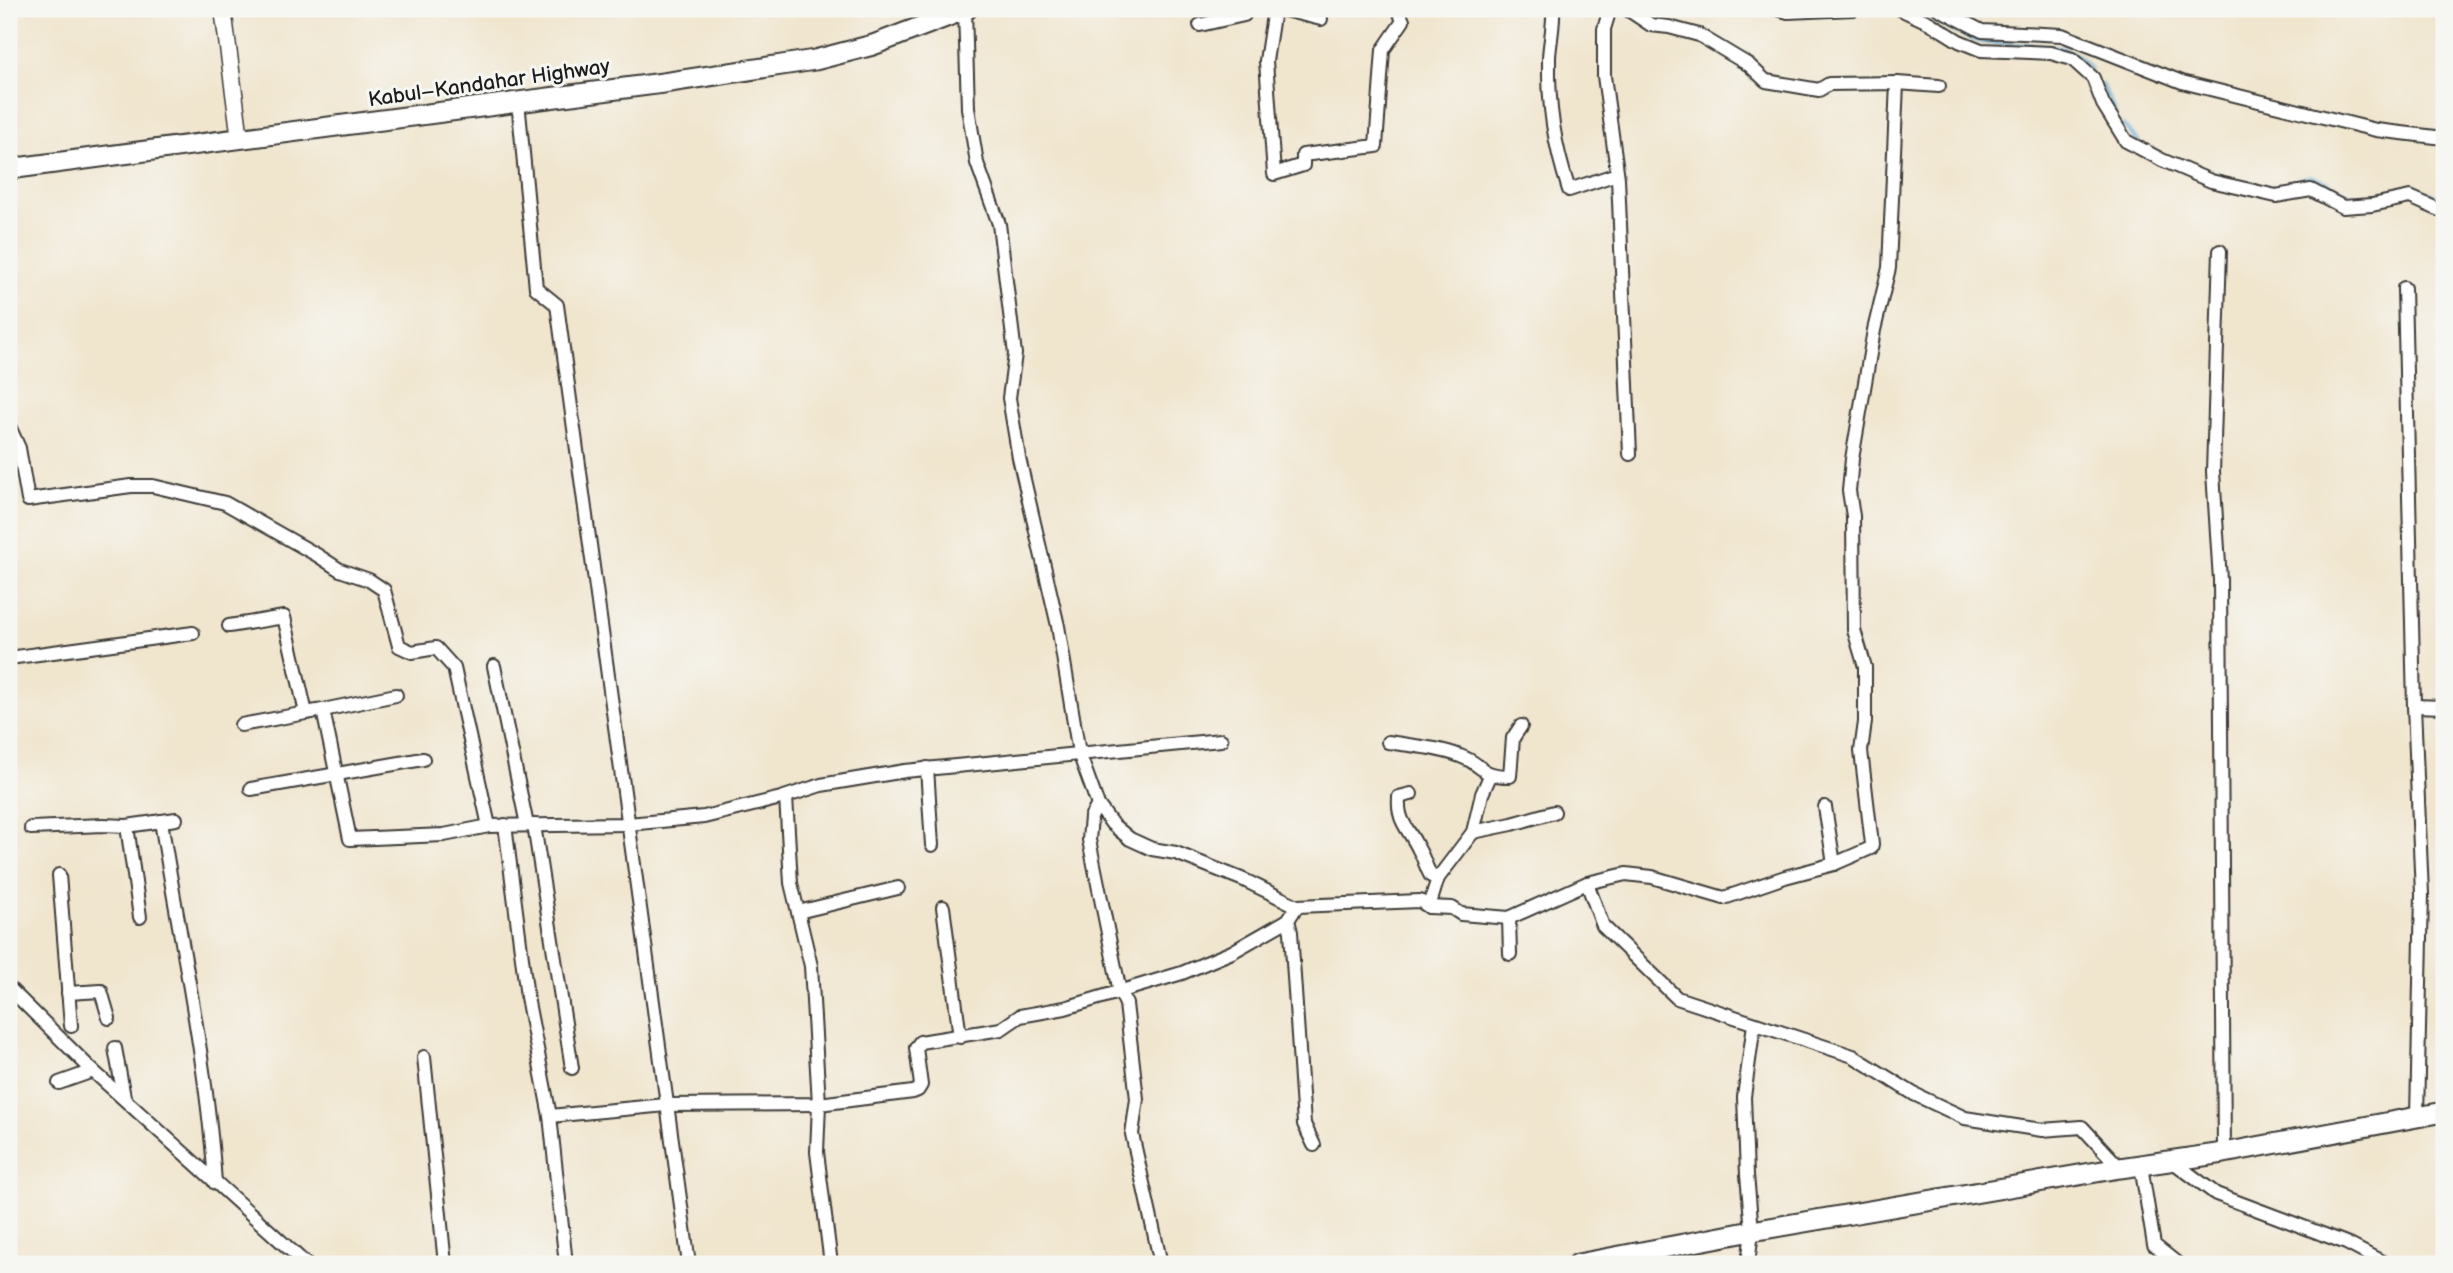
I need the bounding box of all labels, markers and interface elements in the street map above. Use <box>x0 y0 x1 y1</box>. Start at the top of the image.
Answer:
street label: Kabul–Kandahar Highway <box>366 54 612 112</box>

